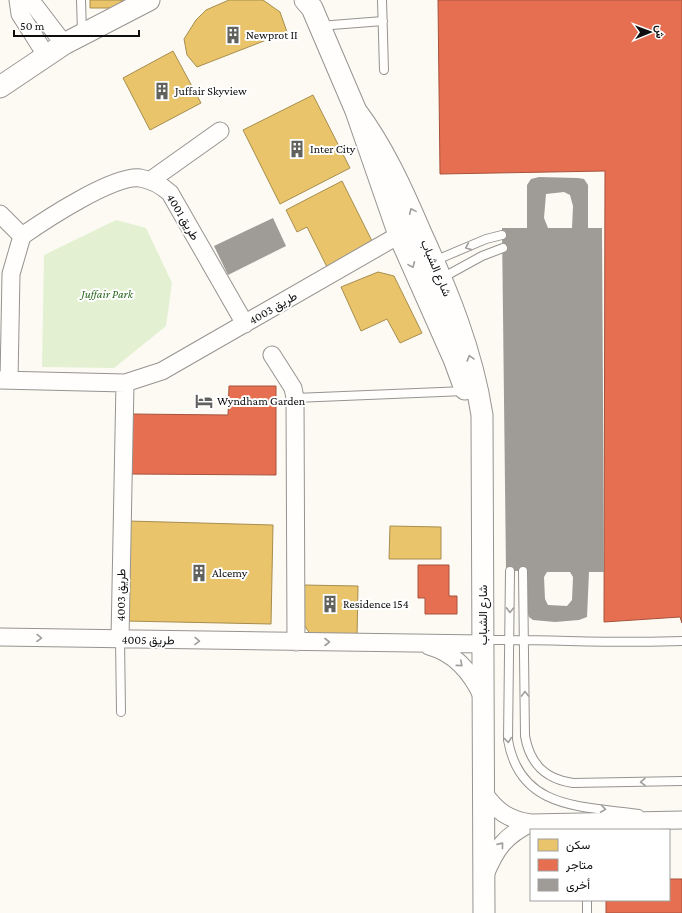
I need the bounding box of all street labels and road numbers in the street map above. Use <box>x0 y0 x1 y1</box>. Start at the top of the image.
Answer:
street label: طريق 4001 <box>163 191 202 243</box>
street label: شارع الشباب <box>416 237 454 299</box>
street label: طريق 4003 <box>247 289 300 328</box>
street label: طريق 4003 <box>114 568 129 622</box>
street label: شارع الشباب <box>476 585 492 645</box>
street label: طريق 4005 <box>121 633 175 648</box>

